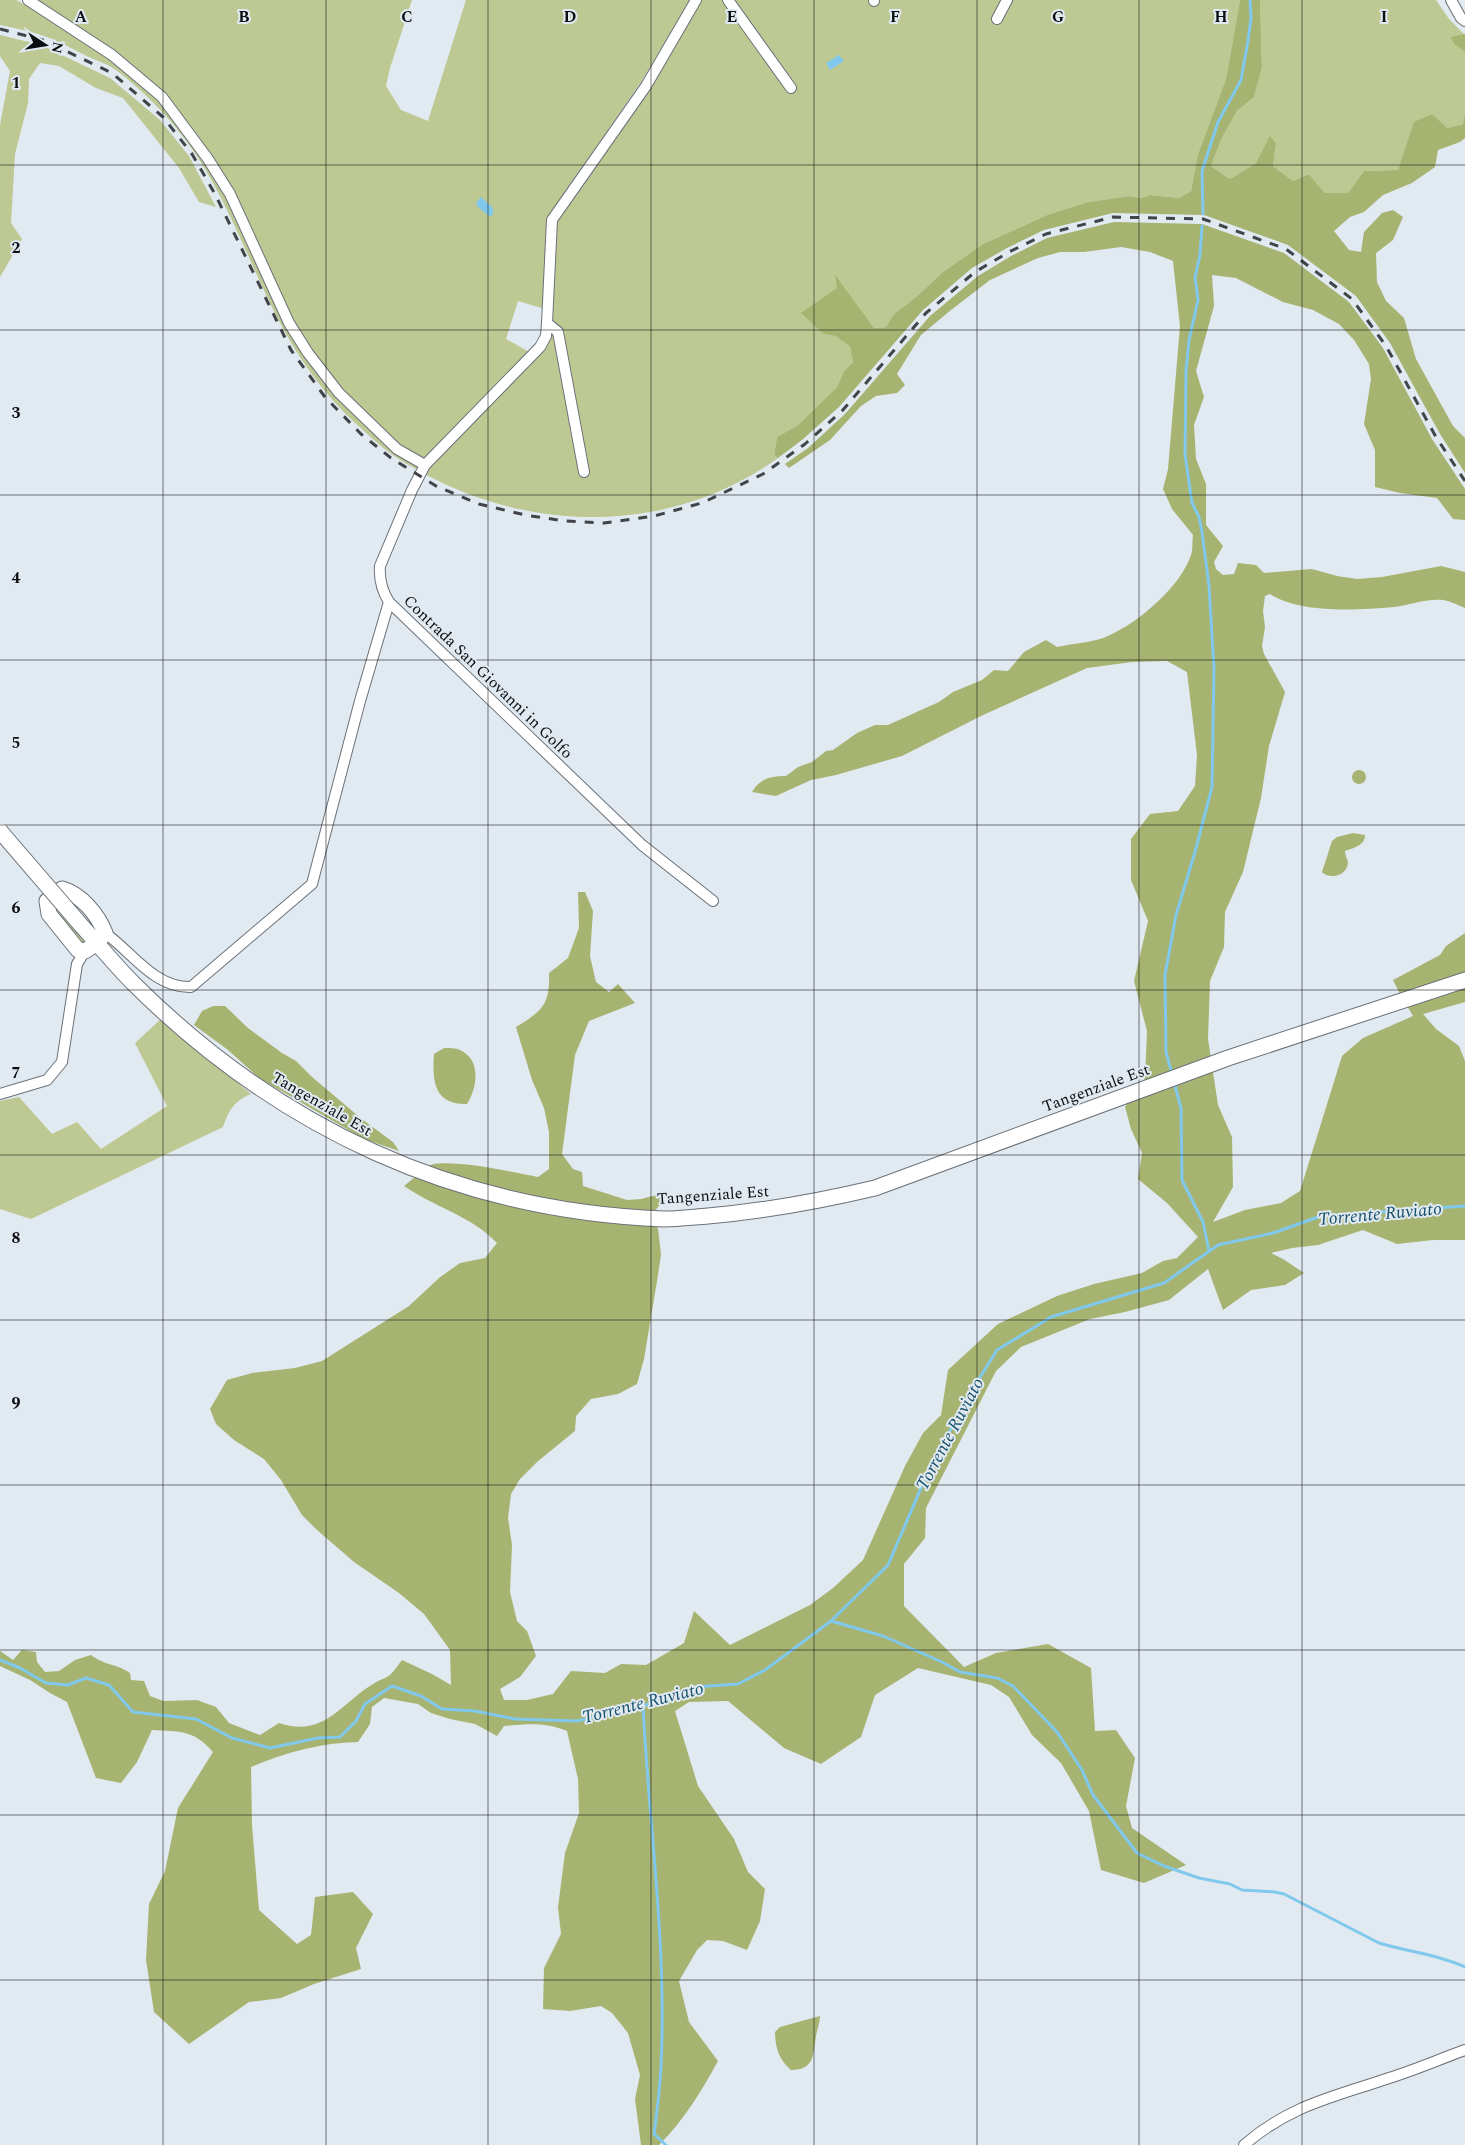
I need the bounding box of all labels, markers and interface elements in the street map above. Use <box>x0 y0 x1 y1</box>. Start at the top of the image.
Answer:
text: A <box>75 5 88 29</box>
text: B <box>238 5 250 29</box>
text: C <box>401 5 413 29</box>
text: D <box>564 5 577 29</box>
text: E <box>727 5 737 29</box>
text: F <box>890 5 900 29</box>
text: G <box>1052 5 1064 29</box>
text: H <box>1214 5 1228 29</box>
text: I <box>1381 5 1387 29</box>
north arrow <box>20 20 70 70</box>
text: N <box>46 40 69 55</box>
text: 1 <box>12 71 20 95</box>
text: 2 <box>12 236 21 260</box>
text: 3 <box>12 401 21 425</box>
text: 4 <box>12 566 21 590</box>
street label: Contrada San Giovanni in Golfo <box>398 589 578 765</box>
text: 5 <box>12 731 20 755</box>
text: 6 <box>12 896 21 920</box>
street label: Tangenziale Est <box>1039 1057 1153 1119</box>
text: 7 <box>12 1061 21 1085</box>
street label: Tangenziale Est <box>267 1065 377 1143</box>
street label: Tangenziale Est <box>656 1179 770 1211</box>
water label: Torrente Ruviato <box>1317 1195 1443 1233</box>
text: 8 <box>12 1226 21 1250</box>
water label: Torrente Ruviato <box>909 1373 991 1495</box>
text: 9 <box>12 1391 21 1415</box>
water label: Torrente Ruviato <box>579 1675 707 1731</box>

